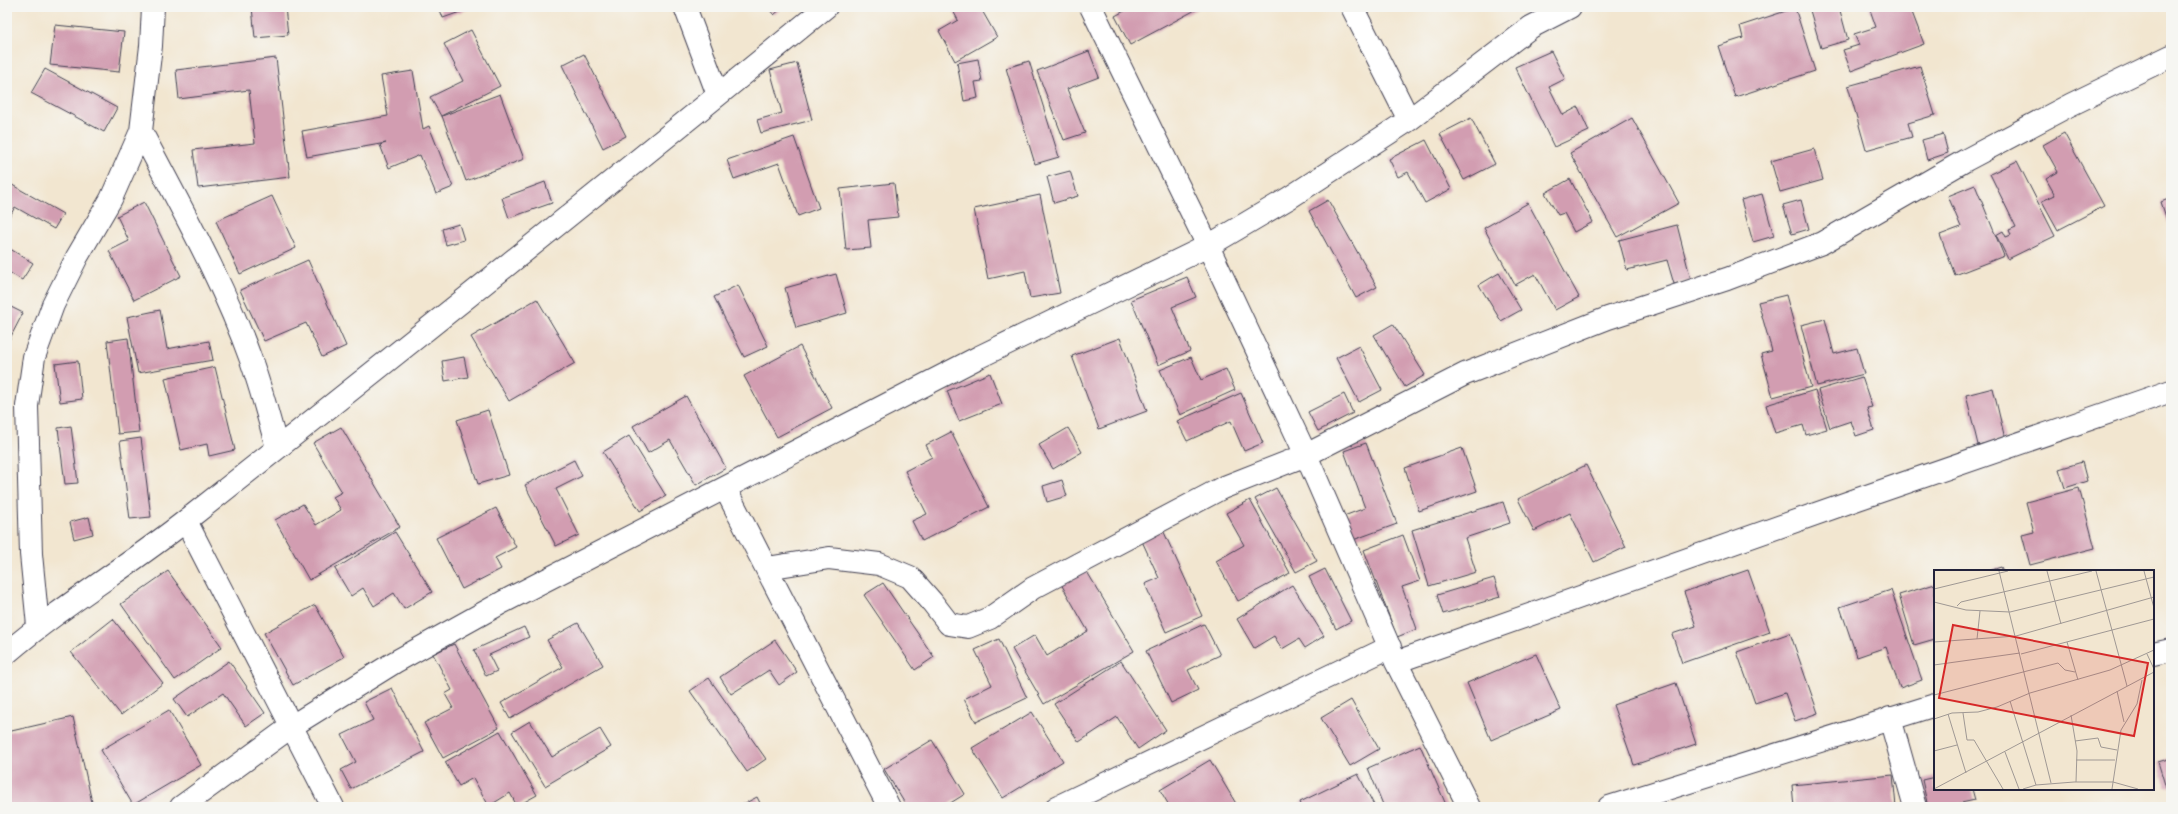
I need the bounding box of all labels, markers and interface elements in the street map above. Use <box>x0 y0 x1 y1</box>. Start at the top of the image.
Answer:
inset map <box>1934 570 2154 790</box>

